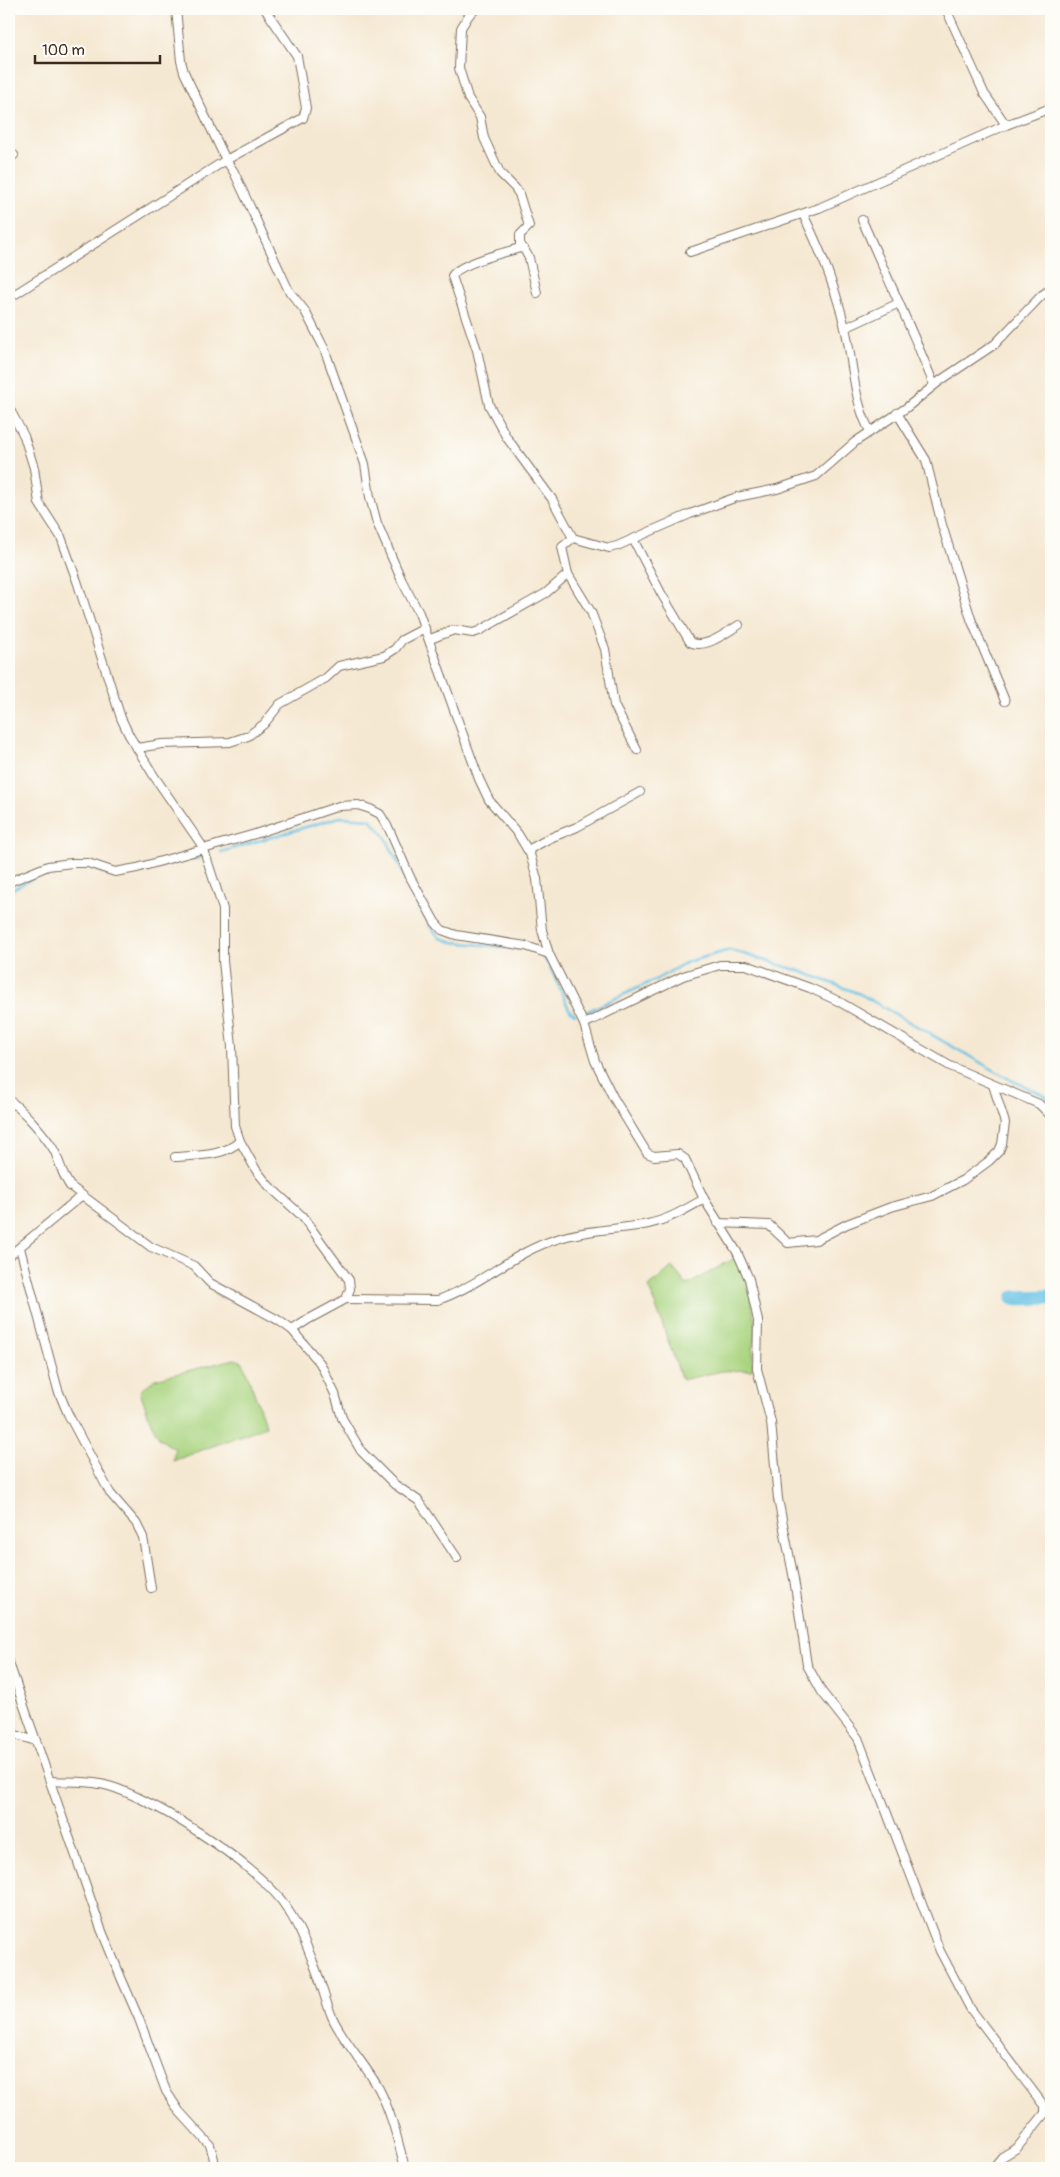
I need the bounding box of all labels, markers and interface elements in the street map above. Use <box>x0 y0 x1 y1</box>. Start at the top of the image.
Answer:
scale bar <box>35 32 160 64</box>
text: 100 m <box>42 41 85 60</box>

